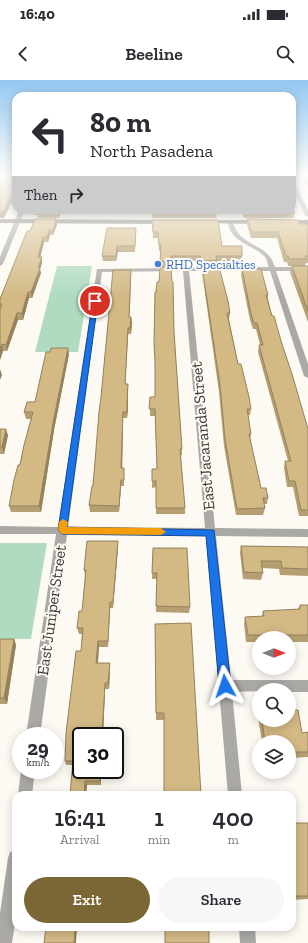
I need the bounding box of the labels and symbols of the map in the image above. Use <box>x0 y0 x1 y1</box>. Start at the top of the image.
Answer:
place label: RHD Specialties <box>166 257 256 272</box>
marker: RHD Specialties <box>153 259 163 269</box>
pin <box>78 284 112 318</box>
street label: East Jacaranda Street <box>187 361 218 511</box>
street label: East Juniper Street <box>33 544 70 677</box>
north arrow <box>252 631 296 675</box>
position arrow <box>204 665 246 707</box>
speed limit sign: 30 <box>72 727 124 779</box>

